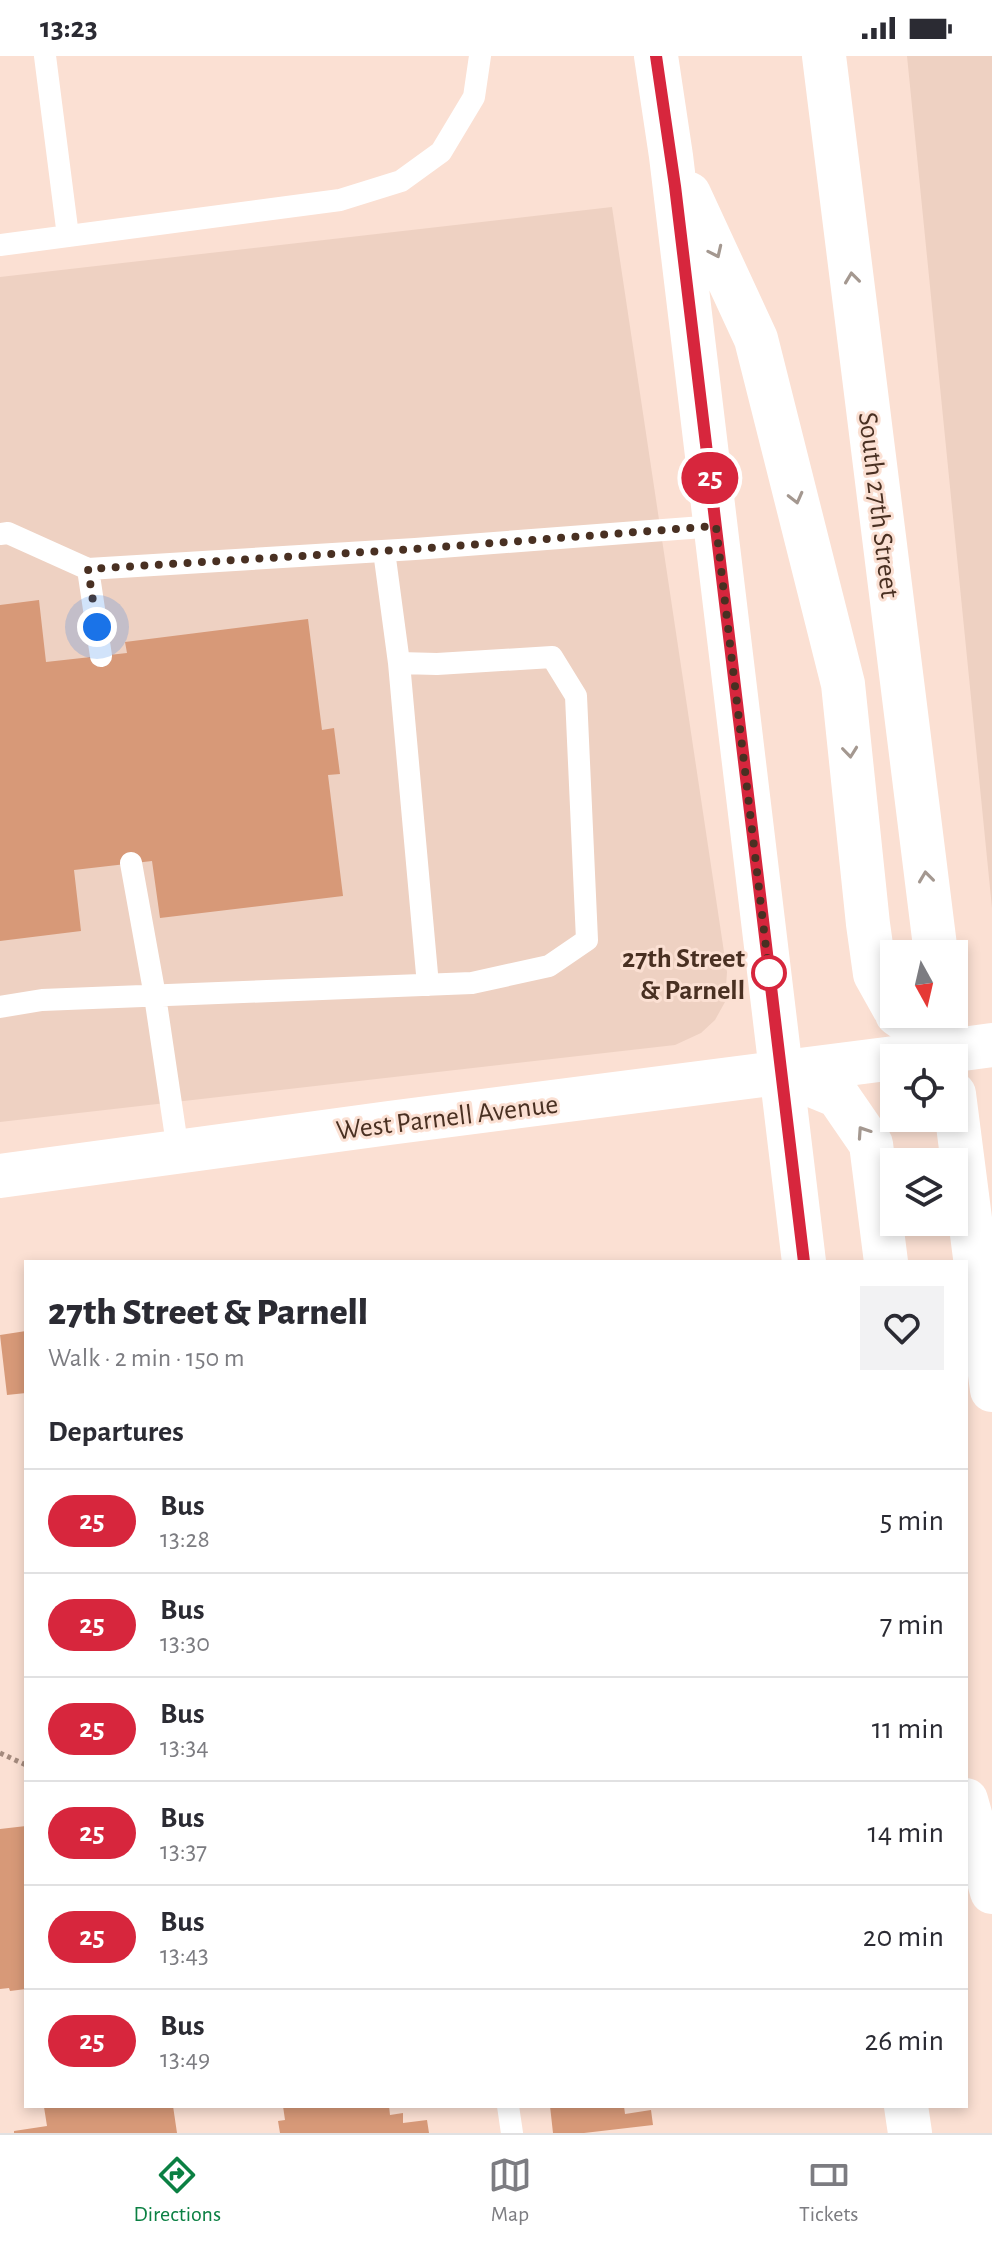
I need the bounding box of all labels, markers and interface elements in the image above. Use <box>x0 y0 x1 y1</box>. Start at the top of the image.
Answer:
text: 13:23 <box>40 13 98 43</box>
one-way arrow <box>706 244 722 258</box>
one-way arrow <box>843 271 860 284</box>
street label: South 27th Street <box>853 411 903 600</box>
line badge: 25 <box>674 452 746 504</box>
text: 25 <box>697 464 723 492</box>
one-way arrow <box>787 491 804 504</box>
your location <box>77 607 117 647</box>
one-way arrow <box>842 746 859 759</box>
one-way arrow <box>918 870 935 883</box>
north arrow <box>880 940 968 1028</box>
map controls <box>880 940 968 1236</box>
place label: 27th Street & Parnell <box>622 945 746 1005</box>
marker: 27th Street & Parnell <box>752 956 786 990</box>
button: locate <box>880 1044 968 1132</box>
street label: West Parnell Avenue <box>335 1090 560 1146</box>
one-way arrow <box>858 1126 873 1140</box>
button: layers <box>880 1148 968 1236</box>
button: heart <box>860 1286 944 1370</box>
text: 27th Street & Parnell <box>48 1294 368 1332</box>
text: Walk · 2 min · 150 m <box>48 1345 244 1371</box>
text: Departures <box>48 1417 184 1447</box>
text: Bus <box>160 1491 205 1521</box>
text: 5 min <box>880 1506 944 1536</box>
text: 25 <box>79 1507 105 1535</box>
text: 13:28 <box>160 1526 210 1552</box>
text: Bus <box>160 1595 205 1625</box>
text: 7 min <box>880 1610 944 1640</box>
text: 25 <box>79 1611 105 1639</box>
text: 13:30 <box>160 1630 210 1656</box>
text: Bus <box>160 1699 205 1729</box>
text: 11 min <box>872 1714 944 1744</box>
text: 25 <box>79 1715 105 1743</box>
text: 13:34 <box>160 1734 209 1760</box>
text: Bus <box>160 1803 205 1833</box>
text: 14 min <box>868 1818 944 1848</box>
text: 25 <box>79 1819 105 1847</box>
text: 13:37 <box>160 1838 207 1864</box>
text: Bus <box>160 1907 205 1937</box>
text: 20 min <box>863 1922 944 1952</box>
text: 25 <box>79 1923 105 1951</box>
text: 13:43 <box>160 1942 209 1968</box>
text: Bus <box>160 2011 205 2041</box>
text: 26 min <box>865 2026 944 2056</box>
text: 25 <box>79 2027 105 2055</box>
text: 13:49 <box>160 2046 210 2072</box>
tab: Directions <box>133 2153 221 2227</box>
tab: Map <box>488 2153 532 2227</box>
tab: Tickets <box>799 2153 859 2227</box>

